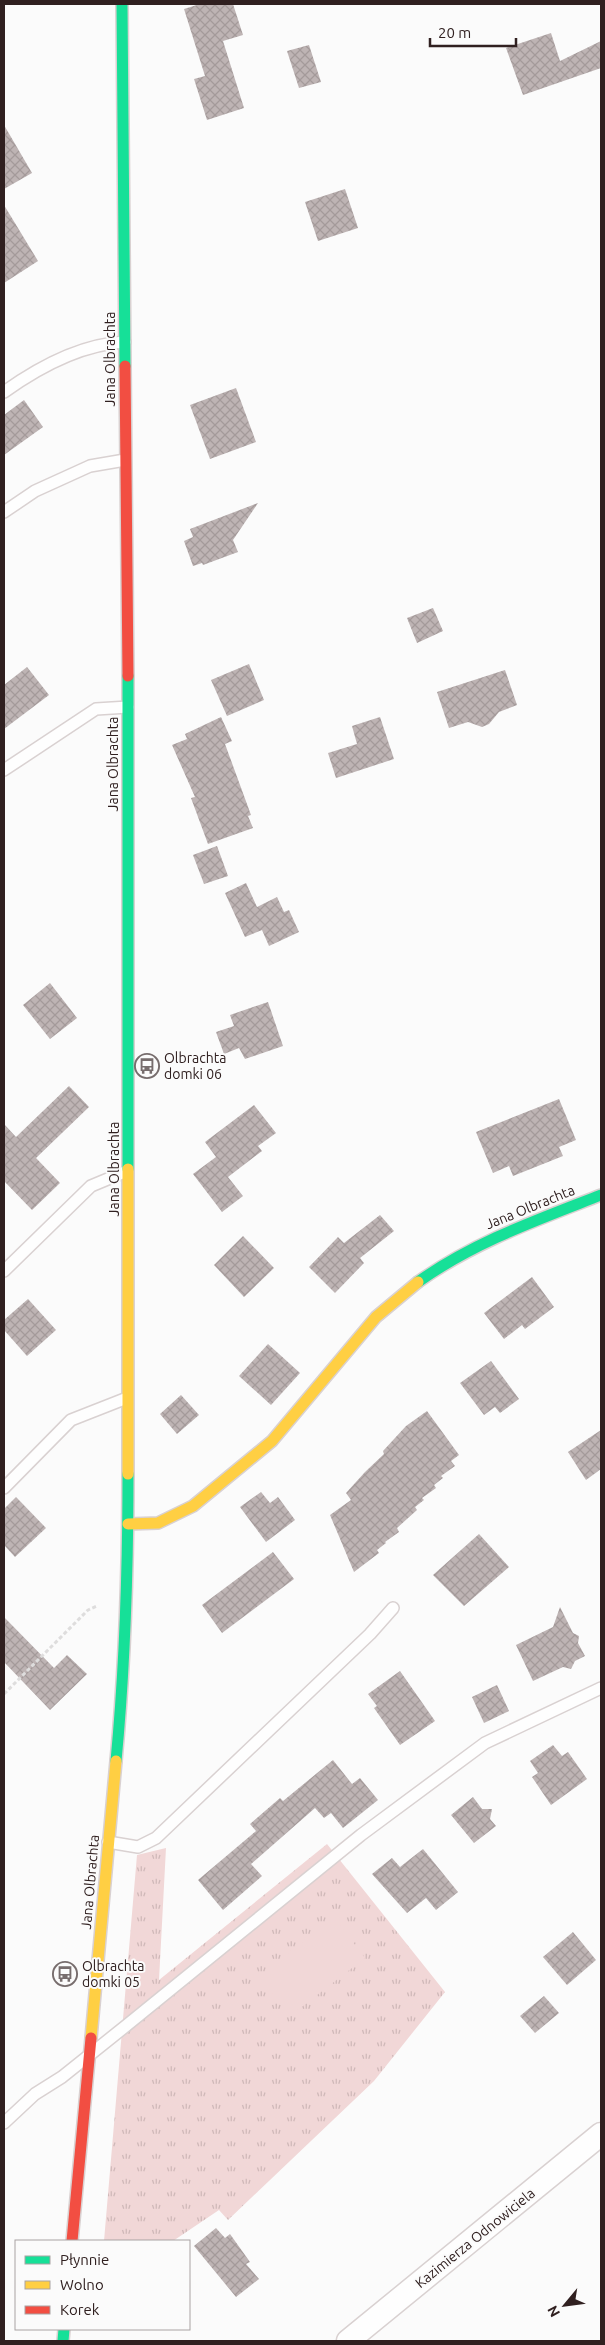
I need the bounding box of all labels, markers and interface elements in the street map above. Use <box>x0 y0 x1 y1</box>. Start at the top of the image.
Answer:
scale bar <box>430 15 516 47</box>
text: 20 m <box>438 24 471 41</box>
street label: Jana Olbrachta <box>102 312 118 406</box>
street label: Jana Olbrachta <box>105 717 121 811</box>
place label: Olbrachta domki 06 <box>164 1050 226 1082</box>
bus stop icon: Olbrachta domki 06 <box>134 1053 160 1079</box>
street label: Jana Olbrachta <box>106 1122 122 1216</box>
street label: Jana Olbrachta <box>483 1182 577 1232</box>
street label: Jana Olbrachta <box>78 1834 102 1930</box>
place label: Olbrachta domki 05 <box>82 1958 144 1990</box>
bus stop icon: Olbrachta domki 05 <box>52 1961 78 1987</box>
street label: Kazimierza Odnowiciela <box>412 2185 538 2291</box>
legend <box>15 2240 190 2330</box>
text: Płynnie <box>60 2251 109 2268</box>
text: Wolno <box>60 2276 104 2293</box>
north arrow <box>540 2280 590 2330</box>
text: Korek <box>60 2301 100 2318</box>
text: N <box>544 2303 563 2320</box>

